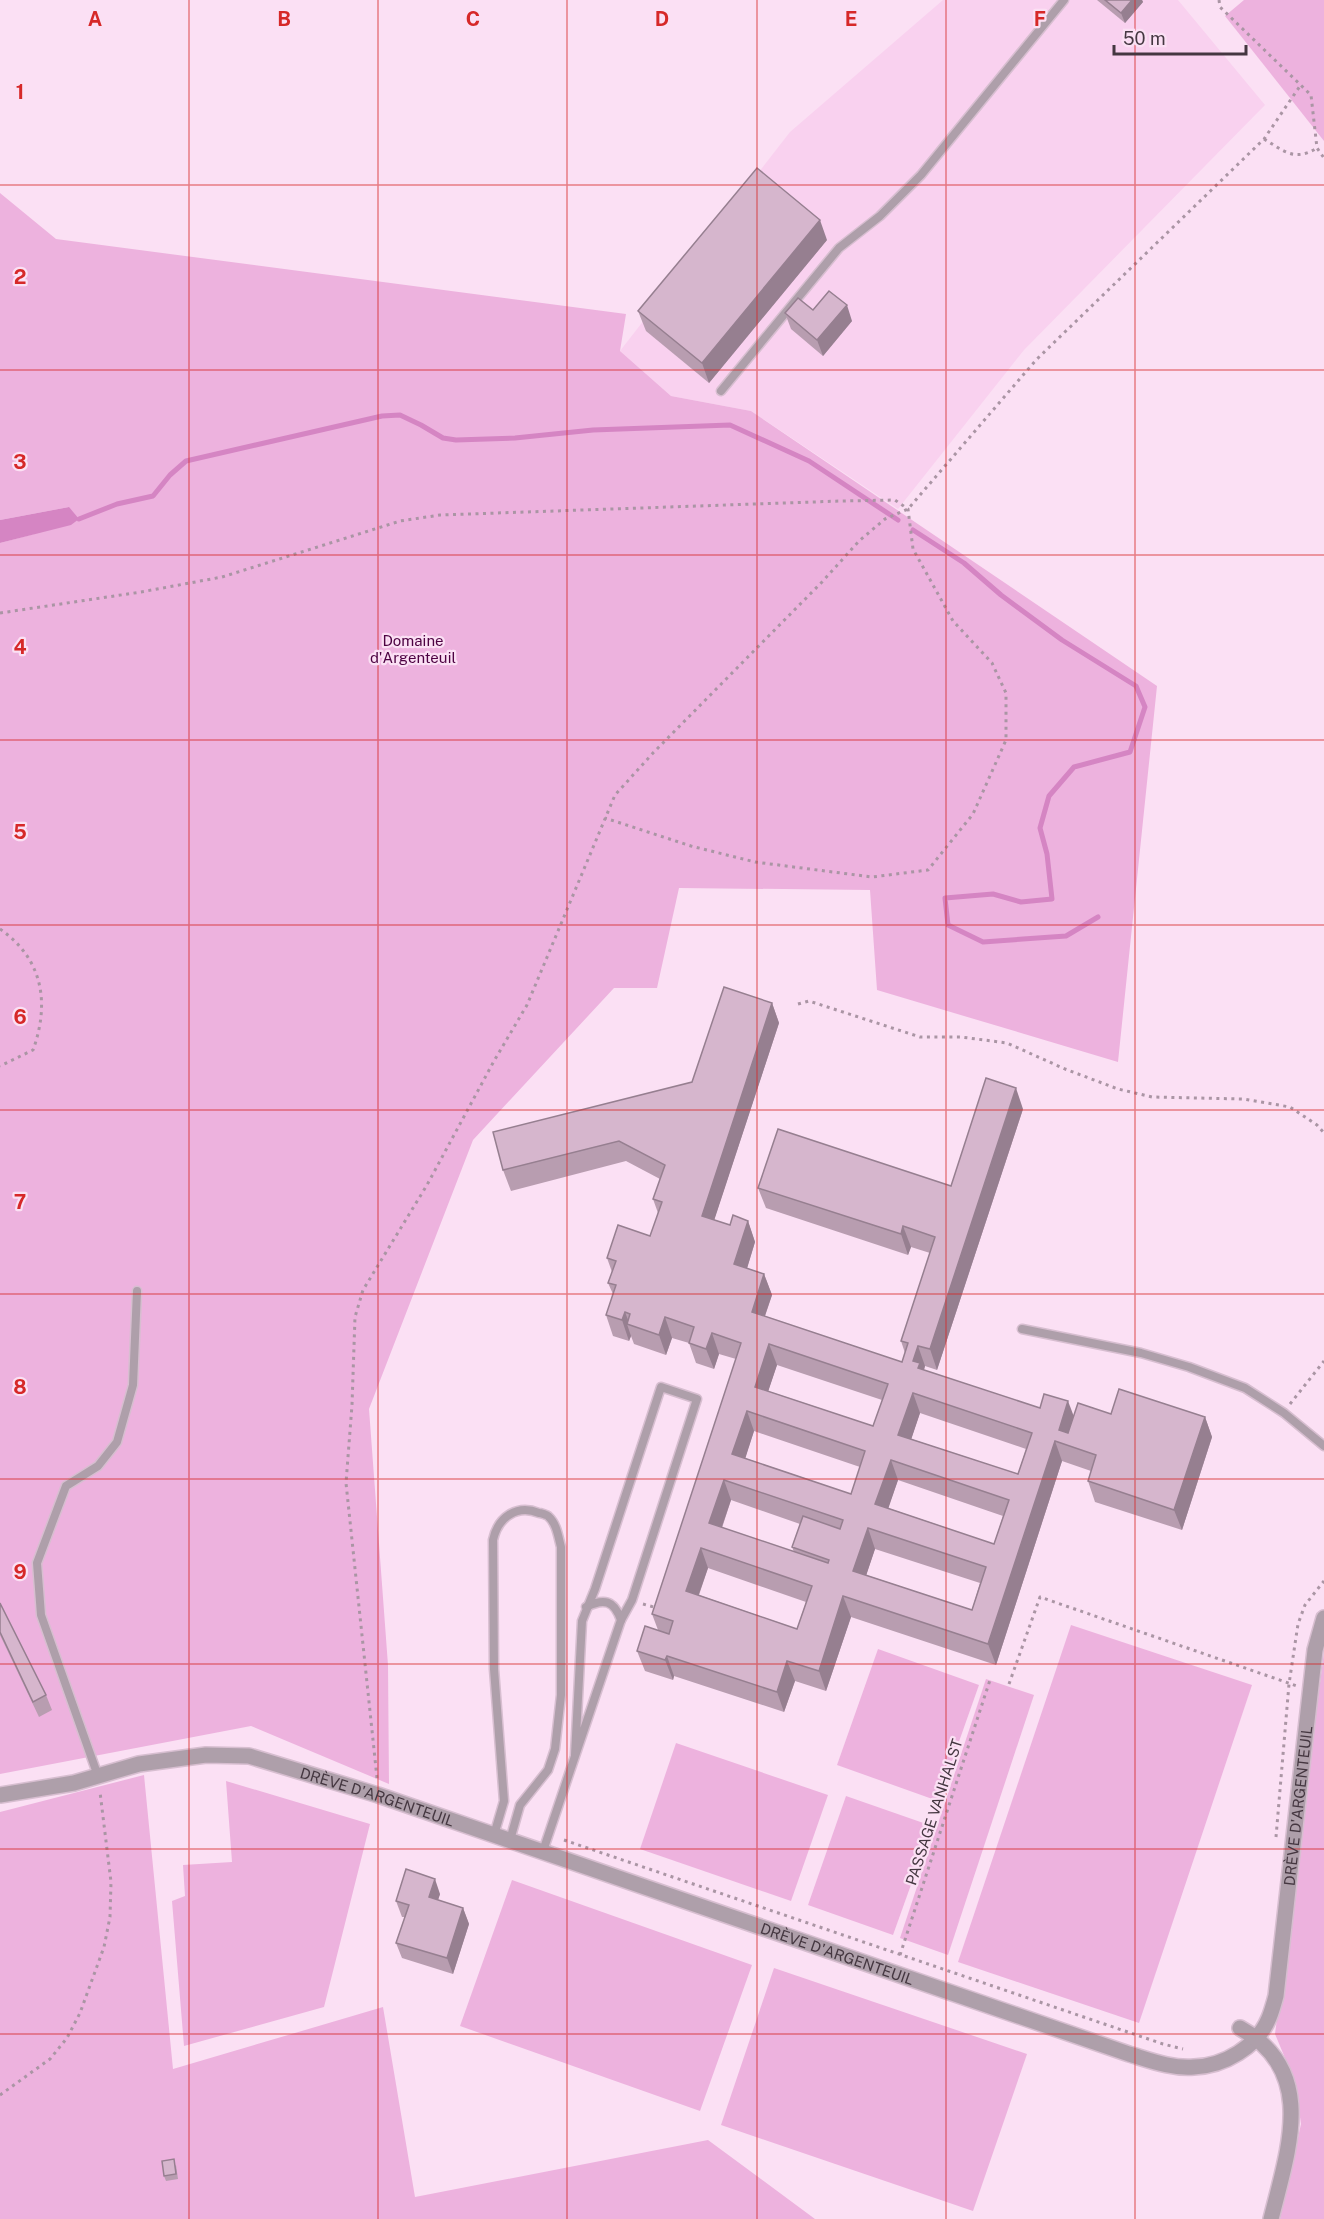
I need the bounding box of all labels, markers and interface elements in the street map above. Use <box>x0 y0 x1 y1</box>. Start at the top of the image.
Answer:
text: A <box>88 7 102 31</box>
text: B <box>277 7 291 31</box>
text: C <box>466 7 480 31</box>
text: D <box>655 7 669 31</box>
text: E <box>845 7 857 31</box>
text: F <box>1034 7 1046 31</box>
scale bar <box>1114 18 1246 56</box>
text: 50 m <box>1123 28 1166 49</box>
text: 1 <box>16 80 24 104</box>
text: 2 <box>14 265 26 289</box>
text: 3 <box>13 450 27 474</box>
park label: Domaine d'Argenteuil <box>370 632 456 666</box>
text: 4 <box>13 635 27 659</box>
text: 5 <box>13 820 27 844</box>
text: 6 <box>13 1005 27 1029</box>
text: 7 <box>14 1190 26 1214</box>
text: 8 <box>13 1375 27 1399</box>
text: 9 <box>13 1560 27 1584</box>
street label: DRÈVE D'ARGENTEUIL <box>1280 1725 1315 1887</box>
street label: PASSAGE VANHALST <box>902 1737 966 1887</box>
street label: DRÈVE D'ARGENTEUIL <box>298 1764 457 1829</box>
street label: DRÈVE D'ARGENTEUIL <box>758 1919 916 1988</box>

